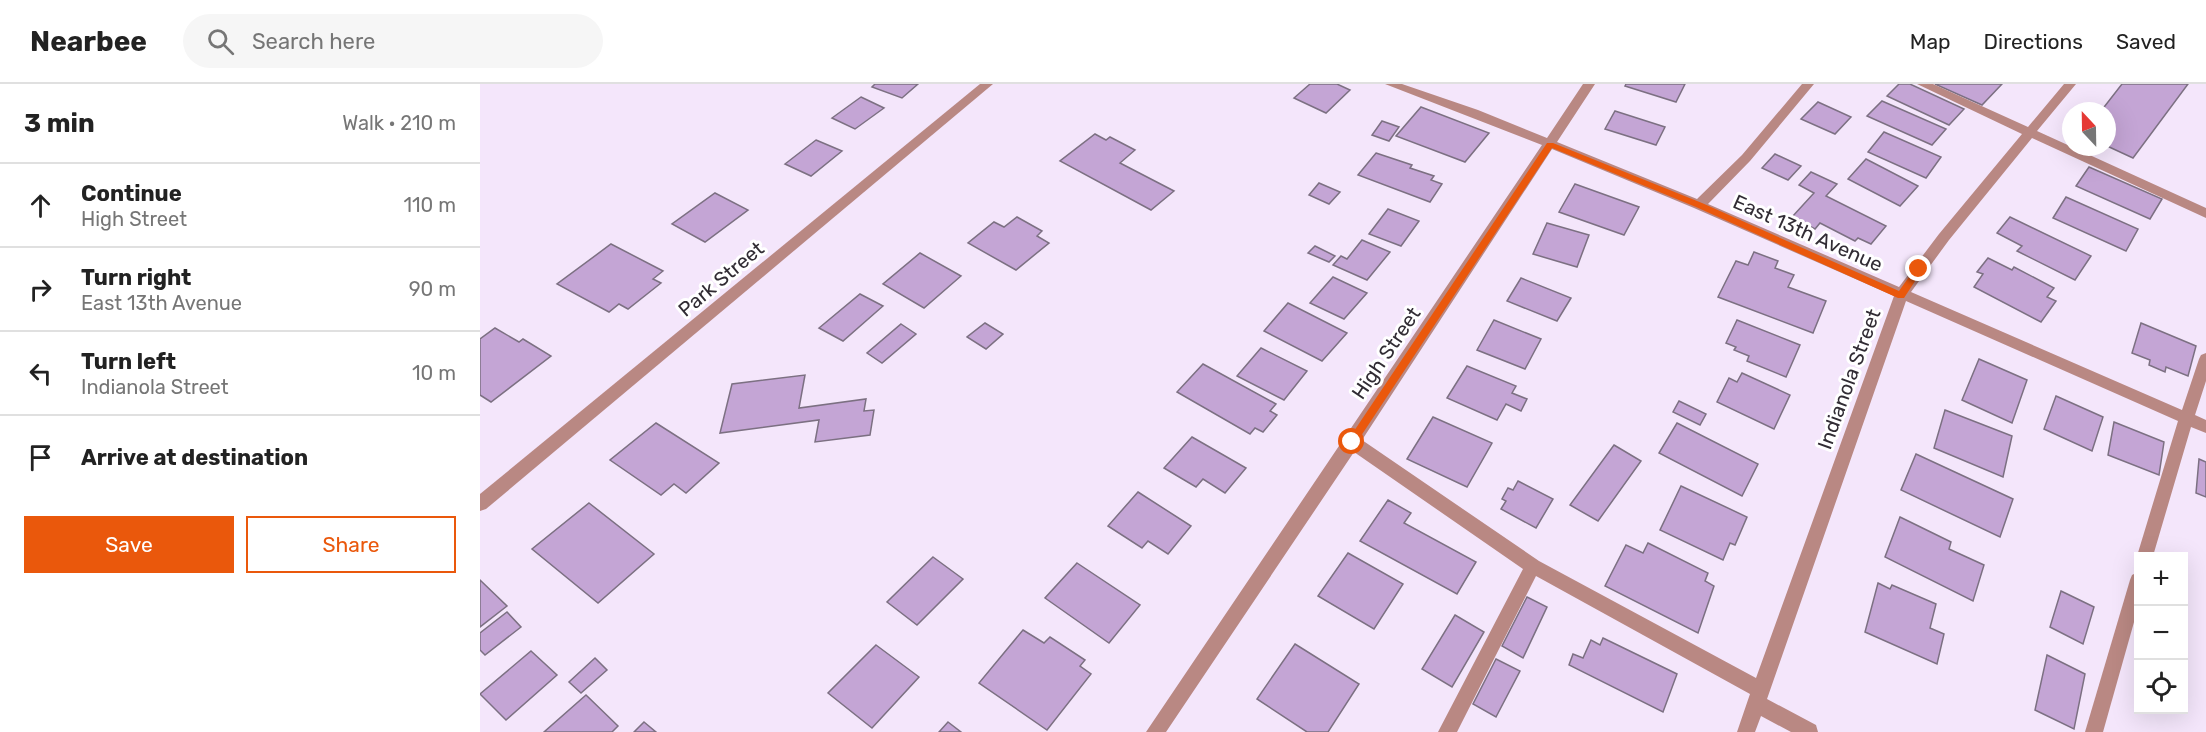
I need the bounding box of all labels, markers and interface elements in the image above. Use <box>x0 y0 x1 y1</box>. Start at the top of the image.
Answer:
search box <box>183 14 603 68</box>
text: Nearbee <box>30 25 147 58</box>
icon: search <box>204 25 237 58</box>
text: Search here <box>252 28 375 55</box>
text: Map <box>1910 29 1951 54</box>
text: Directions <box>1984 29 2083 54</box>
text: Saved <box>2116 29 2176 54</box>
north arrow <box>2062 102 2116 156</box>
text: 3 min <box>24 108 95 139</box>
text: Walk · 210 m <box>342 111 456 135</box>
text: Continue <box>81 180 182 207</box>
icon: ahead <box>24 189 57 222</box>
street label: East 13th Avenue <box>1730 189 1886 277</box>
text: 110 m <box>404 193 456 217</box>
text: High Street <box>81 207 187 231</box>
street label: Park Street <box>673 236 769 322</box>
route end <box>1905 255 1931 281</box>
text: Turn right <box>81 264 191 291</box>
icon: right <box>24 273 57 306</box>
text: 90 m <box>409 277 456 301</box>
text: East 13th Avenue <box>81 291 242 315</box>
street label: High Street <box>1346 302 1426 404</box>
street label: Indianola Street <box>1812 305 1886 452</box>
text: Turn left <box>81 348 176 375</box>
icon: left <box>24 357 57 390</box>
text: 10 m <box>412 361 456 385</box>
text: Indianola Street <box>81 375 229 399</box>
route start <box>1338 428 1364 454</box>
icon: arrive <box>24 441 57 474</box>
text: Arrive at destination <box>81 444 308 471</box>
button: Save <box>24 516 234 573</box>
button: Share <box>246 516 456 573</box>
map controls <box>2134 552 2188 714</box>
button: + <box>2134 552 2188 606</box>
button: − <box>2134 606 2188 660</box>
button: locate <box>2134 660 2188 714</box>

